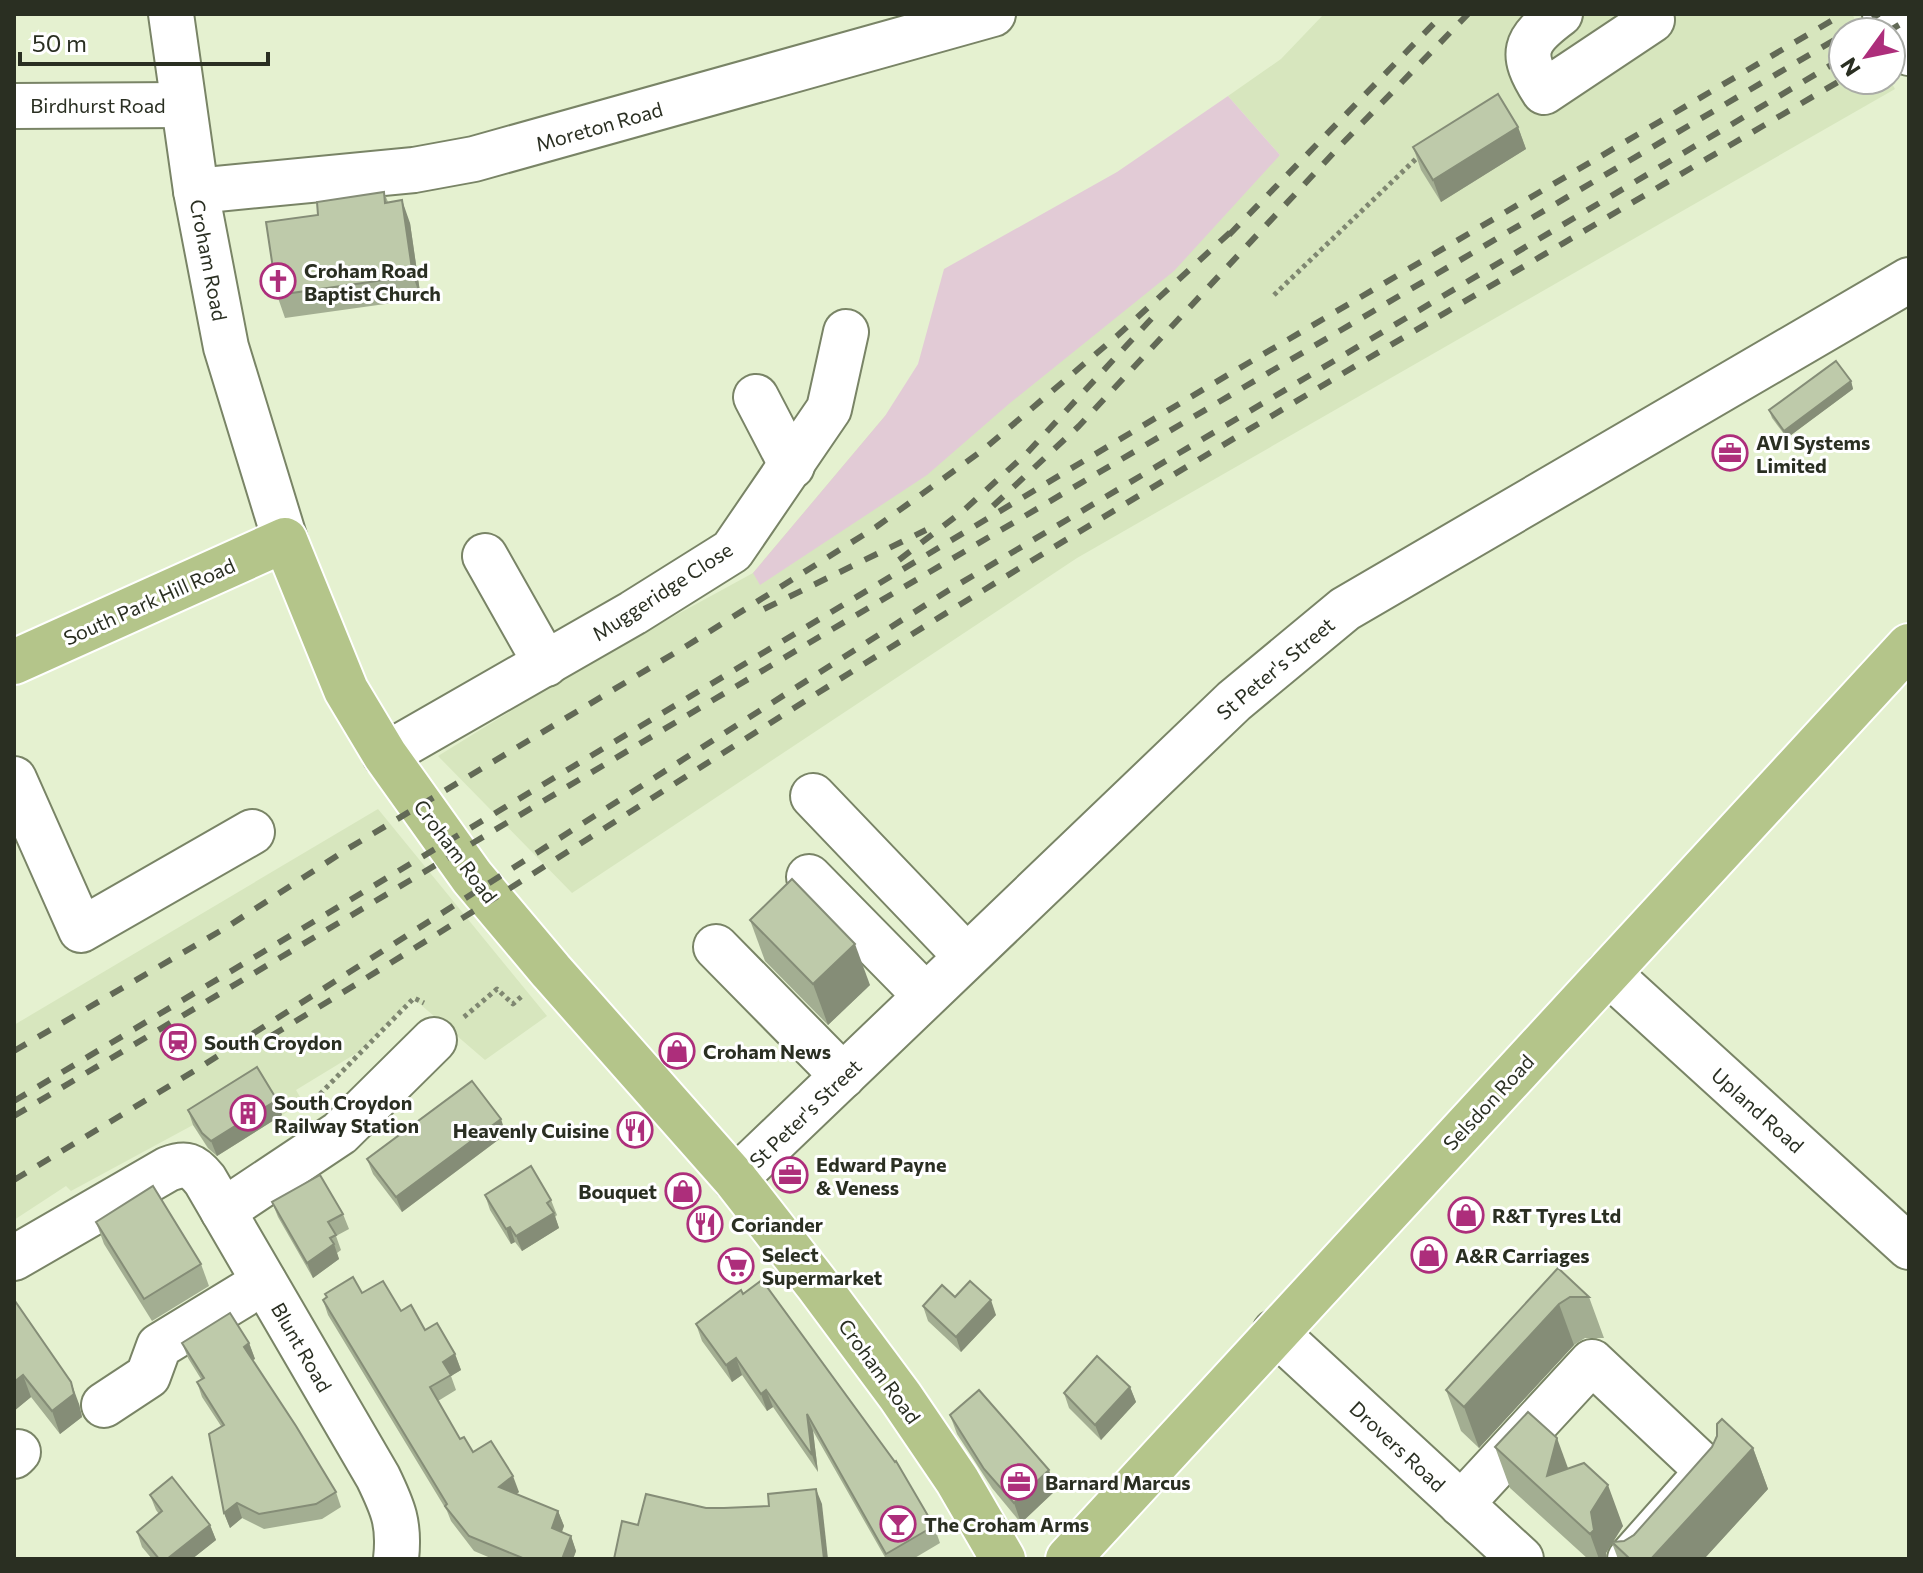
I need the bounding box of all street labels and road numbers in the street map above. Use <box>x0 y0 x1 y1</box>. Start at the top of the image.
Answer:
street label: Birdhurst Road <box>30 93 166 117</box>
street label: Moreton Road <box>533 96 665 156</box>
street label: Croham Road <box>185 197 233 323</box>
street label: Muggeridge Close <box>587 537 737 645</box>
street label: South Park Hill Road <box>60 552 238 650</box>
street label: St Peter's Street <box>1211 612 1339 724</box>
street label: Croham Road <box>409 795 503 907</box>
street label: Selsdon Road <box>1438 1049 1538 1155</box>
street label: St Peter's Street <box>744 1054 866 1172</box>
street label: Upland Road <box>1707 1062 1809 1158</box>
street label: Blunt Road <box>267 1298 337 1396</box>
street label: Croham Road <box>834 1314 926 1428</box>
street label: Drovers Road <box>1345 1396 1451 1496</box>

